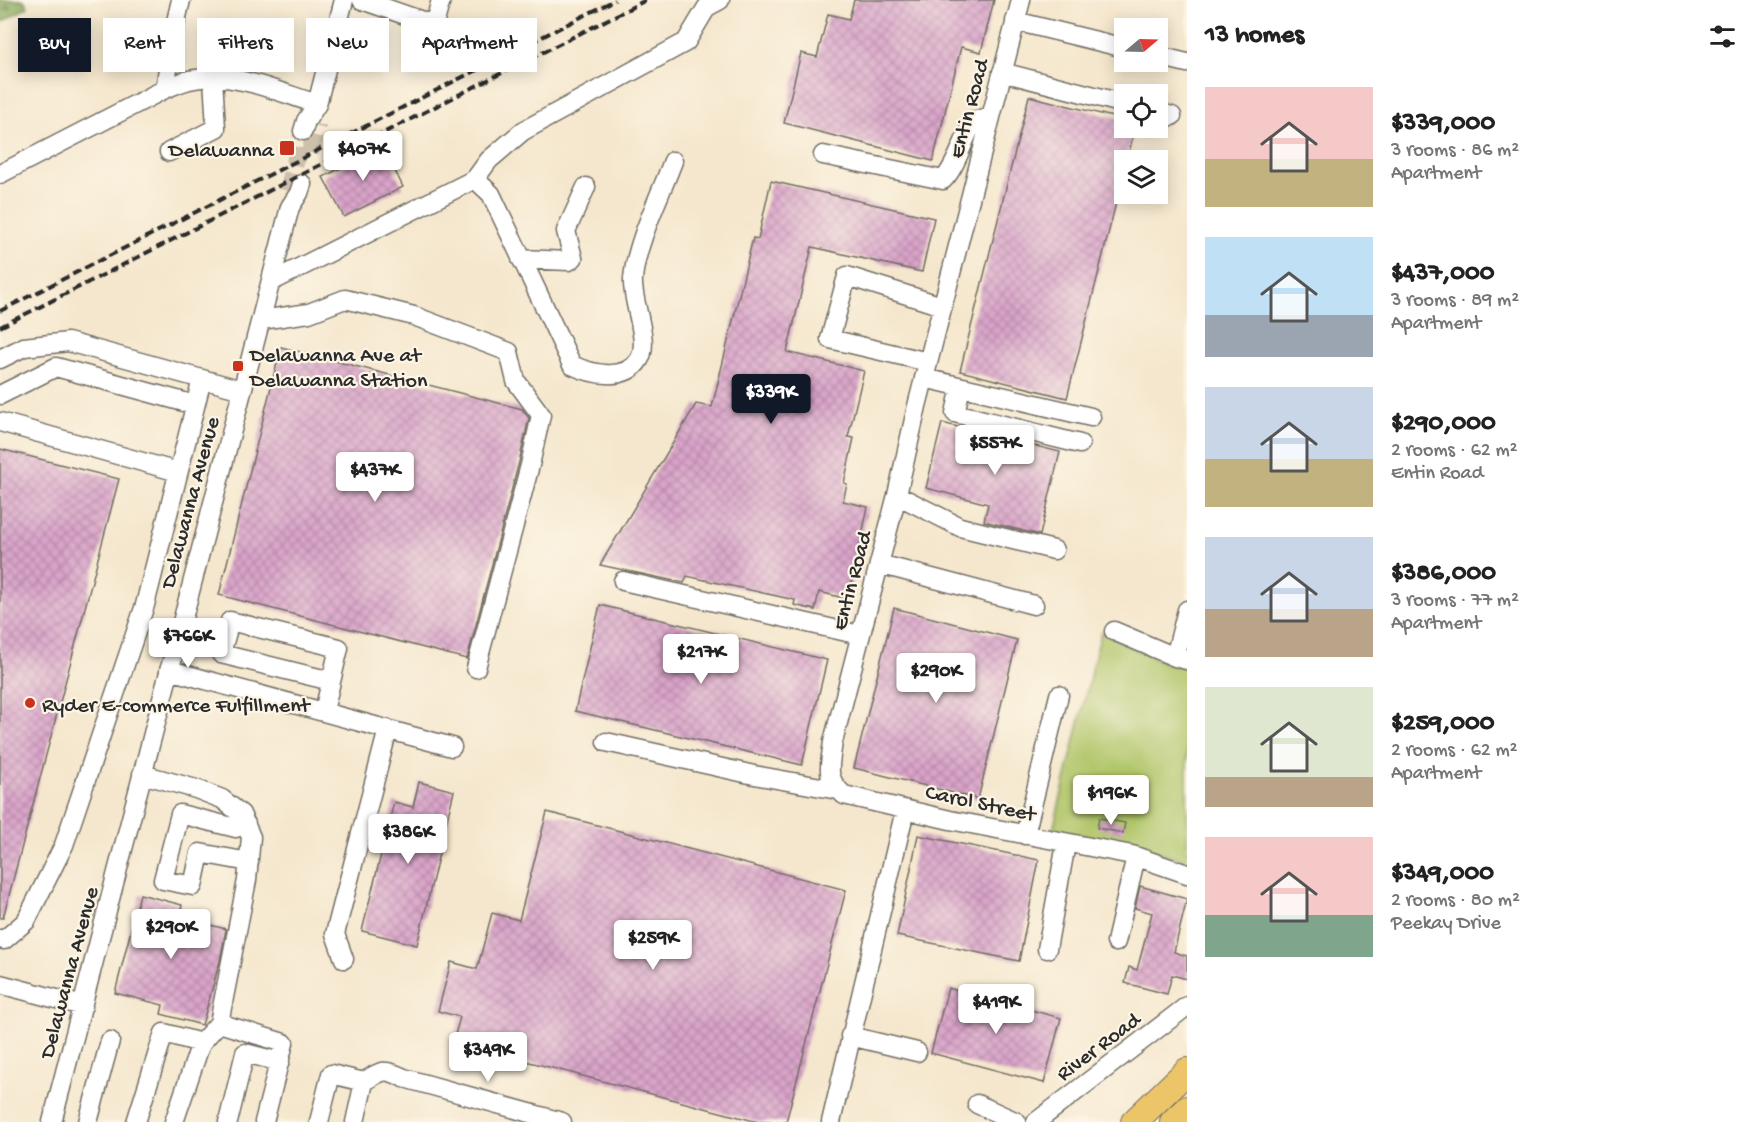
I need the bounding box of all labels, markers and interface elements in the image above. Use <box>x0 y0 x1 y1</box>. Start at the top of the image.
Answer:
chip: Buy <box>18 18 91 72</box>
chip: Rent <box>103 18 185 72</box>
chip: Filters <box>197 18 294 72</box>
chip: New <box>306 18 389 72</box>
chip: Apartment <box>401 18 537 72</box>
north arrow <box>1114 18 1168 72</box>
map controls <box>1114 18 1168 204</box>
icon: filters <box>1706 20 1739 53</box>
text: 13 homes <box>1205 21 1304 52</box>
street label: Entin Road <box>945 55 997 161</box>
button: locate <box>1114 84 1168 138</box>
text: $339,000 <box>1391 109 1495 140</box>
icon: home <box>1253 111 1325 183</box>
pin: $407K <box>321 131 405 182</box>
place label: Delawanna <box>167 139 275 165</box>
marker: Delawanna <box>278 139 296 157</box>
text: $407K <box>337 139 389 162</box>
text: 3 rooms · 86 m² <box>1391 140 1519 163</box>
button: layers <box>1114 150 1168 204</box>
text: Apartment <box>1391 163 1481 186</box>
text: $437,000 <box>1391 259 1494 290</box>
icon: home <box>1253 261 1325 333</box>
text: 3 rooms · 89 m² <box>1391 290 1519 313</box>
text: Apartment <box>1391 313 1481 336</box>
place label: Delawanna Ave at Delawanna Station <box>248 344 428 395</box>
marker: Delawanna Ave at Delawanna Station <box>231 359 245 373</box>
pin: $339K <box>729 374 813 425</box>
text: $339K <box>746 382 796 405</box>
text: $290,000 <box>1391 409 1496 440</box>
icon: home <box>1253 411 1325 483</box>
street label: Delawanna Avenue <box>156 414 227 594</box>
pin: $557K <box>953 425 1037 476</box>
text: $557K <box>969 433 1021 456</box>
text: 2 rooms · 62 m² <box>1391 440 1518 463</box>
pin: $437K <box>333 452 417 503</box>
text: $437K <box>350 460 400 483</box>
text: Entin Road <box>1391 463 1483 486</box>
street label: Entin Road <box>828 527 880 633</box>
text: $386,000 <box>1391 559 1496 590</box>
icon: home <box>1253 561 1325 633</box>
text: 3 rooms · 77 m² <box>1391 590 1519 613</box>
text: Apartment <box>1391 613 1481 636</box>
pin: $766K <box>146 618 230 669</box>
text: $766K <box>163 626 213 649</box>
pin: $217K <box>659 634 743 685</box>
text: $217K <box>677 642 725 665</box>
pin: $290K <box>894 653 978 704</box>
text: $290K <box>910 661 962 684</box>
place label: Ryder E-commerce Fulfillment <box>42 694 312 720</box>
marker: Ryder E-commerce Fulfillment <box>23 696 37 710</box>
text: $259,000 <box>1391 709 1495 740</box>
icon: home <box>1253 711 1325 783</box>
text: 2 rooms · 62 m² <box>1391 740 1518 763</box>
text: Apartment <box>1391 763 1481 786</box>
pin: $196K <box>1069 775 1153 826</box>
street label: Carol Street <box>923 781 1040 830</box>
text: $196K <box>1087 783 1135 806</box>
pin: $386K <box>366 814 450 865</box>
text: $386K <box>382 822 434 845</box>
text: $349,000 <box>1391 859 1494 890</box>
icon: home <box>1253 861 1325 933</box>
street label: Delawanna Avenue <box>35 884 106 1064</box>
text: 2 rooms · 80 m² <box>1391 890 1520 913</box>
pin: $290K <box>129 909 213 960</box>
text: Peekay Drive <box>1391 913 1501 936</box>
text: $290K <box>145 917 197 940</box>
pin: $259K <box>611 920 695 971</box>
text: $259K <box>628 928 678 951</box>
pin: $419K <box>954 984 1038 1035</box>
text: $419K <box>972 992 1020 1015</box>
street label: River Road <box>1052 1007 1148 1088</box>
pin: $349K <box>446 1032 530 1083</box>
text: $349K <box>463 1040 513 1063</box>

